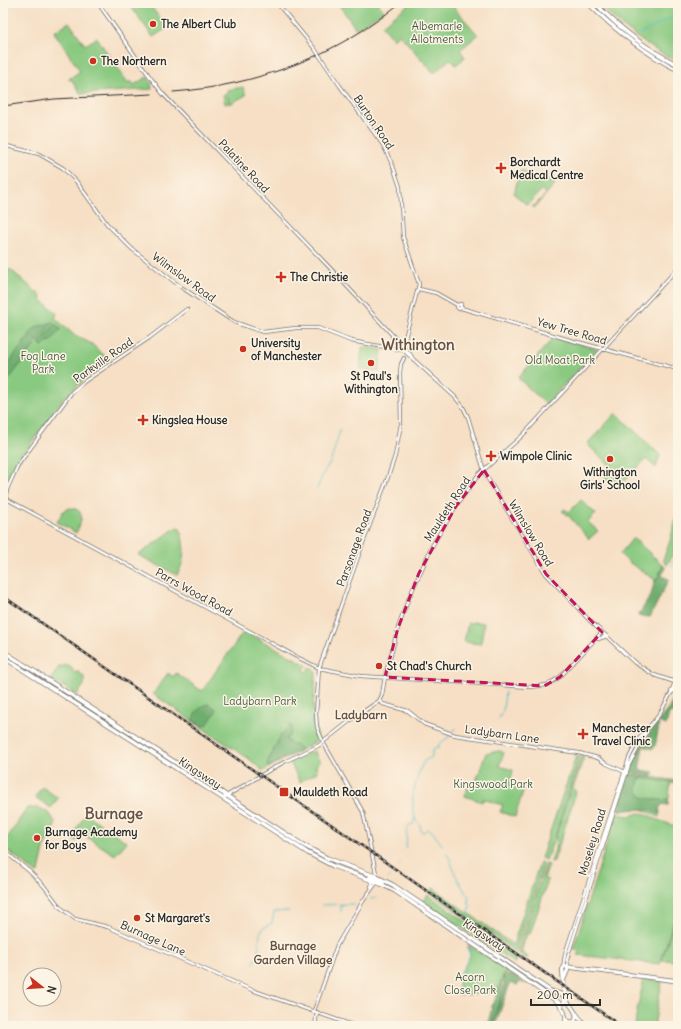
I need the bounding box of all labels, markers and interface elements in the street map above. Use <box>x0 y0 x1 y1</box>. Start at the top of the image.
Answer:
place label: The Albert Club <box>161 17 236 31</box>
marker: The Albert Club <box>148 19 158 29</box>
park label: Albemarle Allotments <box>411 19 463 46</box>
place label: The Northern <box>101 54 167 68</box>
marker: The Northern <box>88 56 98 66</box>
street label: Burton Road <box>351 92 398 152</box>
street label: Palatine Road <box>216 136 273 196</box>
place label: Borchardt Medical Centre <box>510 155 584 182</box>
marker: Borchardt Medical Centre <box>495 162 507 174</box>
street label: Wilmslow Road <box>149 249 219 305</box>
place label: The Christie <box>290 270 348 284</box>
marker: The Christie <box>275 271 287 283</box>
street label: Yew Tree Road <box>536 314 609 348</box>
street label: Parkville Road <box>70 334 136 386</box>
district label: Withington <box>381 335 455 355</box>
place label: University of Manchester <box>251 336 322 363</box>
marker: University of Manchester <box>238 344 248 354</box>
park label: Fog Lane Park <box>20 349 66 376</box>
park label: Old Moat Park <box>525 353 596 367</box>
marker: St Paul's Withington <box>366 358 376 368</box>
place label: St Paul's Withington <box>344 369 399 397</box>
place label: Kingslea House <box>152 413 228 428</box>
marker: Kingslea House <box>137 414 149 426</box>
place label: Wimpole Clinic <box>500 449 573 464</box>
marker: Wimpole Clinic <box>485 450 497 462</box>
marker: Withington Girls' School <box>605 454 615 464</box>
place label: Withington Girls' School <box>580 465 640 492</box>
street label: Mauldeth Road <box>421 473 474 544</box>
street label: Wilmslow Road <box>506 497 557 569</box>
street label: Parsonage Road <box>334 507 375 589</box>
street label: Parrs Wood Road <box>153 565 236 619</box>
place label: St Chad's Church <box>387 659 472 673</box>
marker: St Chad's Church <box>374 661 384 671</box>
park label: Ladybarn Park <box>223 694 297 708</box>
district label: Ladybarn <box>335 707 387 723</box>
place label: Manchester Travel Clinic <box>592 721 651 748</box>
street label: Ladybarn Lane <box>464 722 540 746</box>
marker: Manchester Travel Clinic <box>577 728 589 740</box>
street label: Kingsway <box>176 754 224 792</box>
park label: Kingswood Park <box>453 777 533 791</box>
place label: Mauldeth Road <box>293 785 368 799</box>
marker: Mauldeth Road <box>278 786 290 798</box>
district label: Burnage <box>85 804 143 824</box>
street label: Moseley Road <box>575 806 609 877</box>
place label: Burnage Academy for Boys <box>44 825 137 853</box>
marker: Burnage Academy for Boys <box>32 833 42 843</box>
place label: St Margaret's <box>145 911 210 926</box>
marker: St Margaret's <box>132 913 142 923</box>
street label: Kingsway <box>460 916 508 954</box>
street label: Burnage Lane <box>118 917 188 959</box>
district label: Burnage Garden Village <box>253 938 333 968</box>
north arrow <box>22 967 62 1007</box>
park label: Acorn Close Park <box>444 970 496 997</box>
scale bar <box>531 981 600 1007</box>
text: N <box>44 984 59 996</box>
text: 200 m <box>537 987 573 1002</box>

